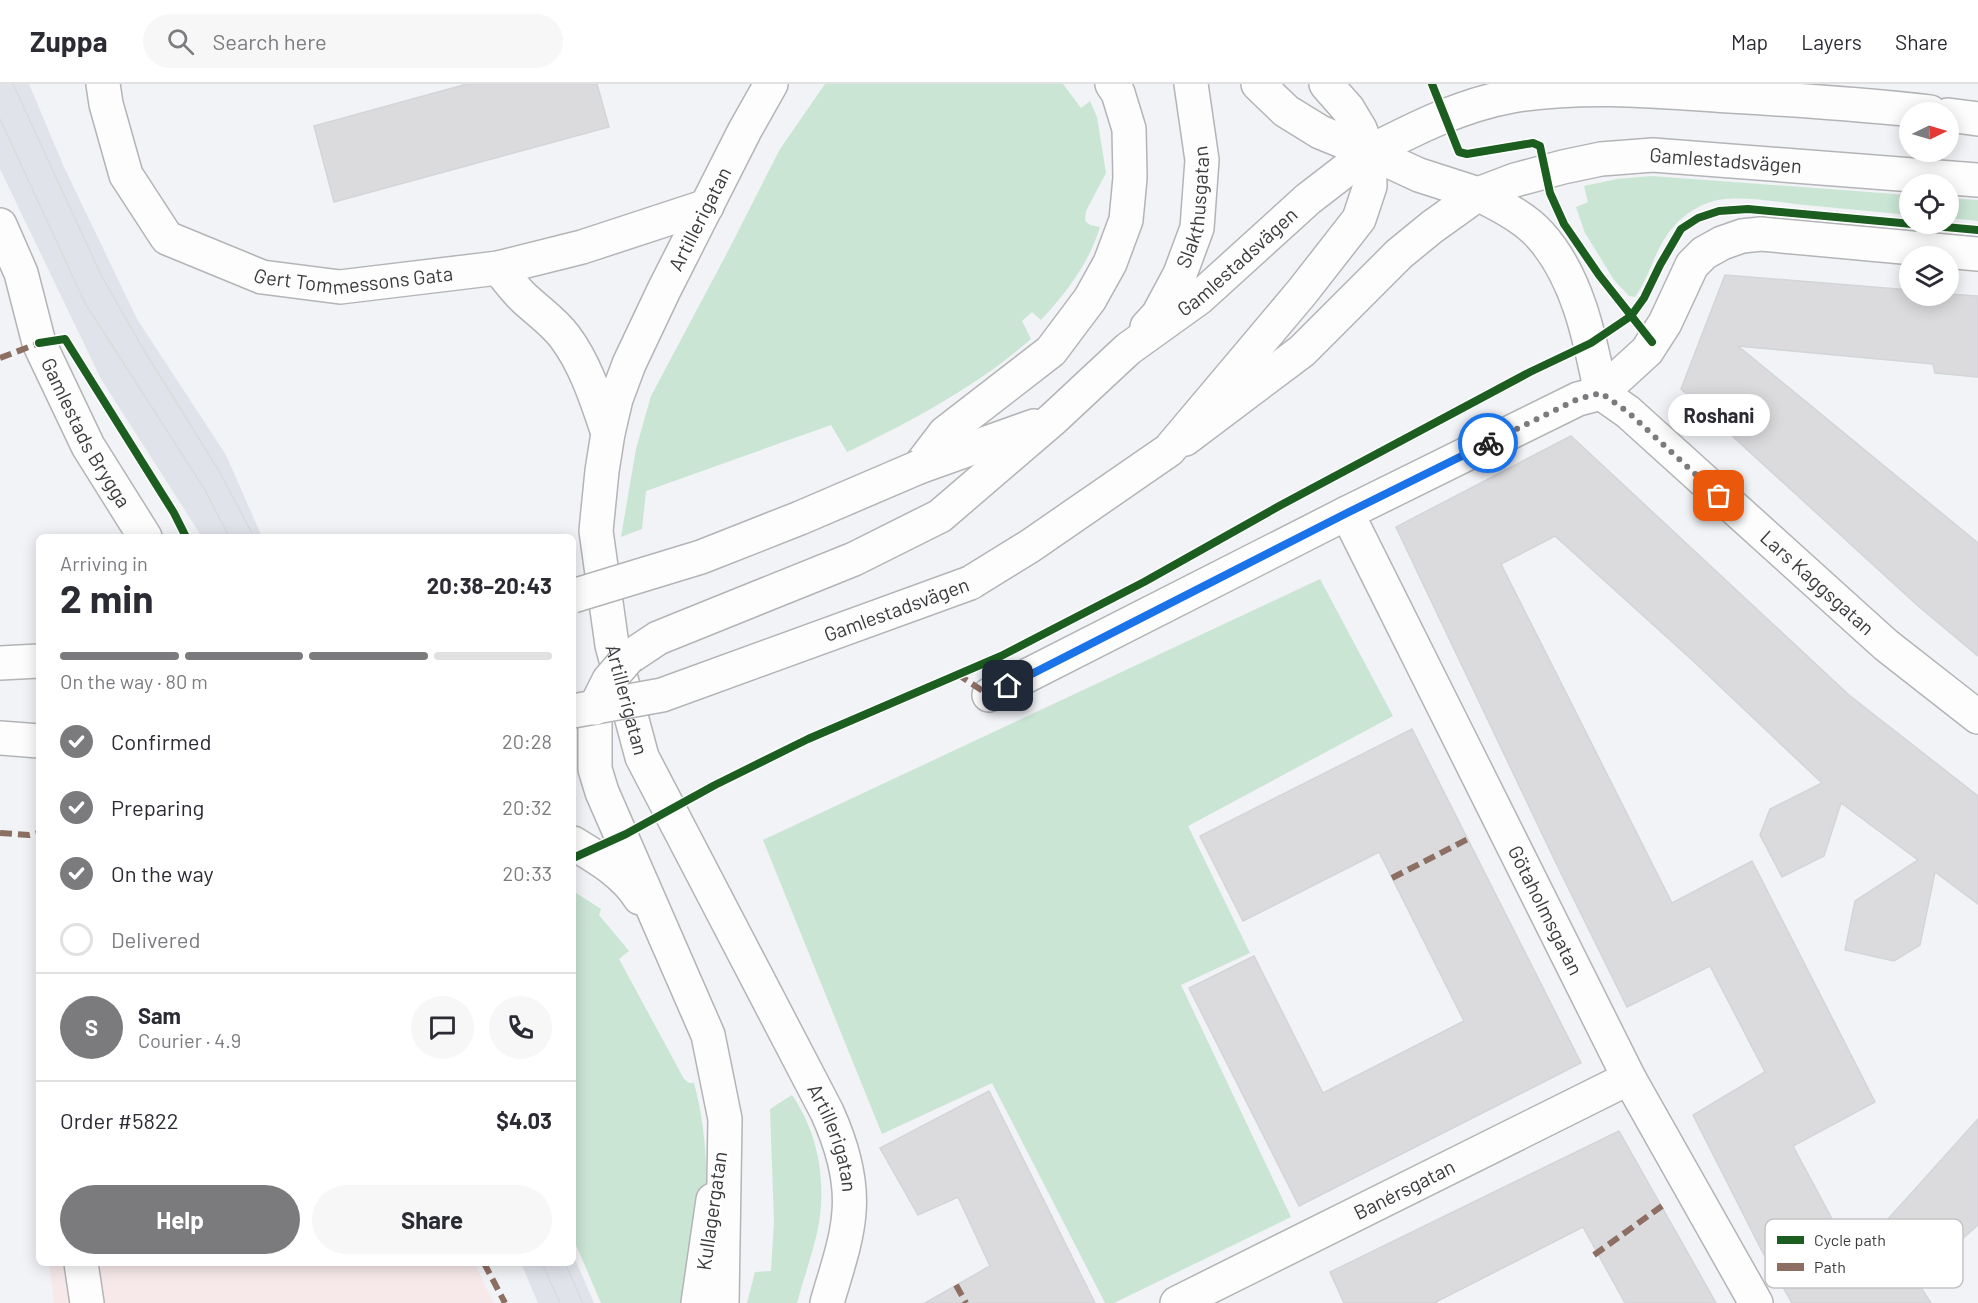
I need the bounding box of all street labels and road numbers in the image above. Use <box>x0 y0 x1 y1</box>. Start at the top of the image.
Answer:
street label: Gamlestadsvägen <box>1649 142 1803 177</box>
street label: Slakthusgatan <box>1170 145 1213 271</box>
street label: Artillerigatan <box>663 163 736 275</box>
street label: Gamlestadsvägen <box>1172 202 1302 321</box>
street label: Gert Tommessons Gata <box>250 261 454 299</box>
street label: Gamlestads Brygga <box>37 354 136 512</box>
street label: Lars Kaggsgatan <box>1756 525 1880 640</box>
street label: Gamlestadsvägen <box>820 571 972 646</box>
street label: Artillerigatan <box>601 642 654 758</box>
street label: Götaholmsgatan <box>1504 841 1589 979</box>
street label: Artillerigatan <box>803 1079 862 1193</box>
street label: Kullagergatan <box>691 1150 731 1272</box>
street label: Banérsgatan <box>1349 1154 1459 1224</box>

